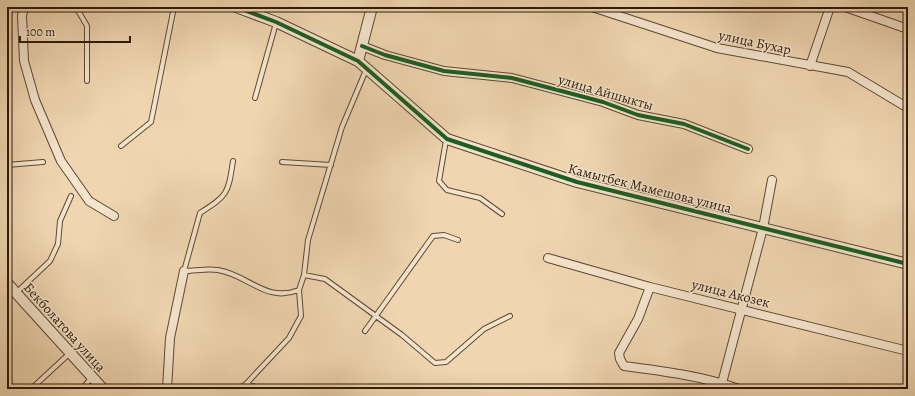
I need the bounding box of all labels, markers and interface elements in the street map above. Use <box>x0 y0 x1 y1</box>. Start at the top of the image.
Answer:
scale bar <box>20 18 130 44</box>
text: 100 m <box>26 24 55 40</box>
street label: улица Бухар <box>716 25 793 59</box>
street label: улица Айшыкты <box>555 70 656 115</box>
street label: Камытбек Мамешова улица <box>566 159 734 218</box>
street label: улица Акозек <box>689 274 772 312</box>
street label: Бекболатова улица <box>19 278 110 377</box>

